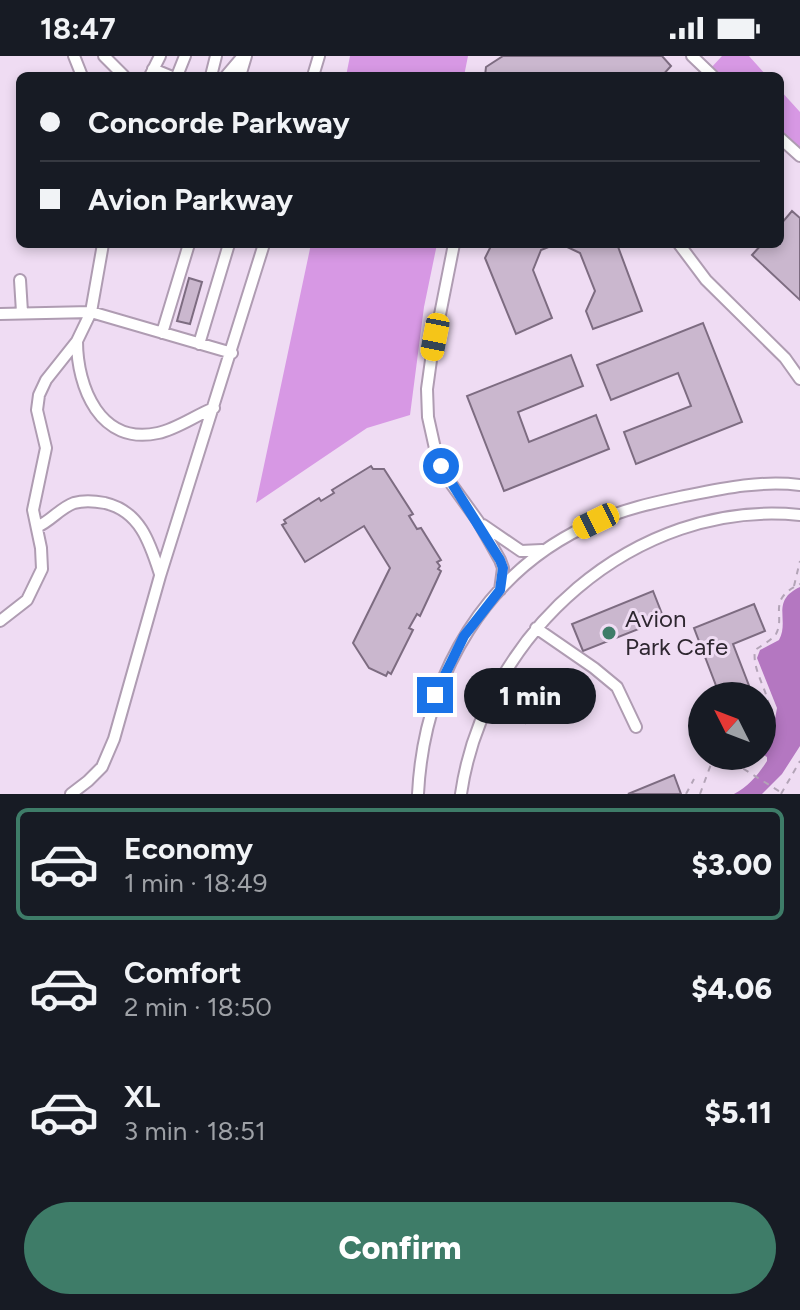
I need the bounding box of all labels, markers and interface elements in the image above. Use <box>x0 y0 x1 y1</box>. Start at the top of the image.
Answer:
text: 18:47 <box>40 10 116 47</box>
text: Concorde Parkway <box>88 104 350 141</box>
text: Avion Parkway <box>88 181 293 218</box>
car <box>419 311 451 363</box>
route start <box>423 448 459 484</box>
car <box>569 500 623 542</box>
place label: Avion Park Cafe <box>625 604 728 661</box>
marker: Avion Park Cafe <box>600 624 618 642</box>
callout: 1 min <box>463 667 595 723</box>
route end <box>417 677 453 713</box>
text: 1 min <box>499 680 561 712</box>
north arrow <box>688 682 776 770</box>
map controls <box>688 682 776 770</box>
icon: car <box>28 828 100 900</box>
text: Economy <box>124 830 253 867</box>
text: $3.00 <box>692 846 772 883</box>
text: 1 min · 18:49 <box>124 867 267 899</box>
icon: car <box>28 952 100 1024</box>
text: Comfort <box>124 954 242 991</box>
text: $4.06 <box>691 970 772 1007</box>
text: 2 min · 18:50 <box>124 991 272 1023</box>
icon: car <box>28 1076 100 1148</box>
text: XL <box>124 1078 160 1115</box>
text: $5.11 <box>704 1094 772 1131</box>
text: 3 min · 18:51 <box>124 1115 266 1147</box>
button: Confirm <box>24 1202 776 1294</box>

